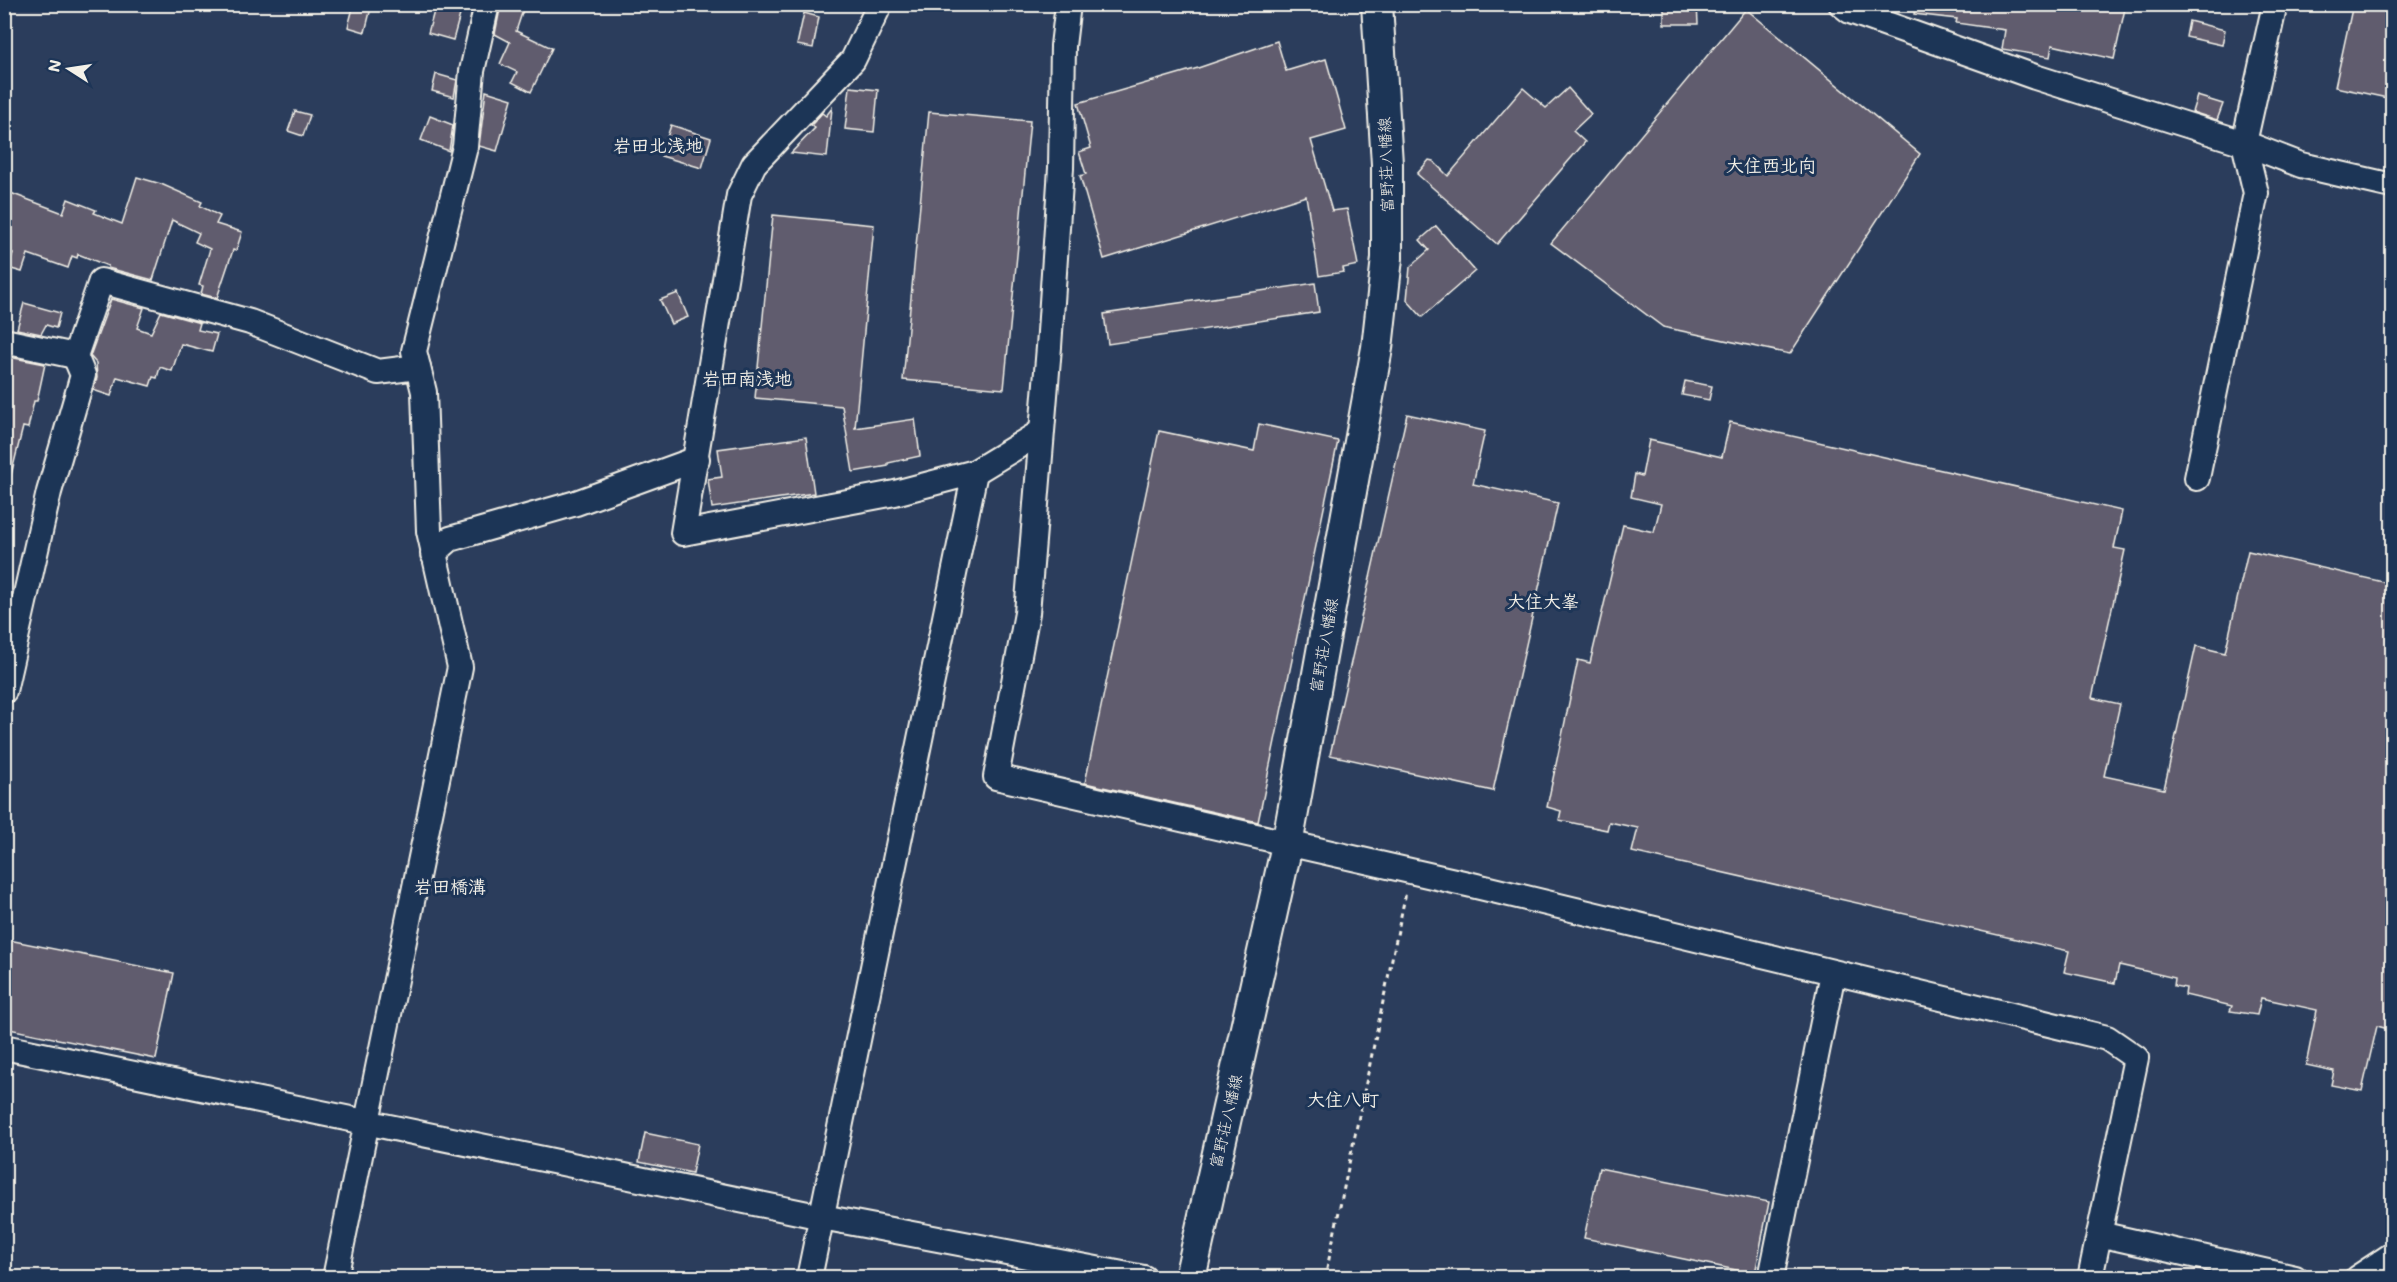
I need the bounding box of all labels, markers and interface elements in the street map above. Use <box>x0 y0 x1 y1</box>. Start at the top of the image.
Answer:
north arrow <box>39 39 99 99</box>
text: N <box>42 58 65 74</box>
street label: 富野荘八幡線 <box>1373 117 1397 213</box>
district label: 岩田北浅地 <box>613 133 703 157</box>
district label: 大住西北向 <box>1726 153 1816 177</box>
district label: 岩田南浅地 <box>702 366 792 390</box>
district label: 大住大峯 <box>1507 589 1579 613</box>
street label: 富野荘八幡線 <box>1304 596 1342 694</box>
district label: 岩田橋溝 <box>414 874 486 898</box>
street label: 富野荘八幡線 <box>1204 1072 1246 1170</box>
district label: 大住八町 <box>1307 1087 1379 1111</box>

